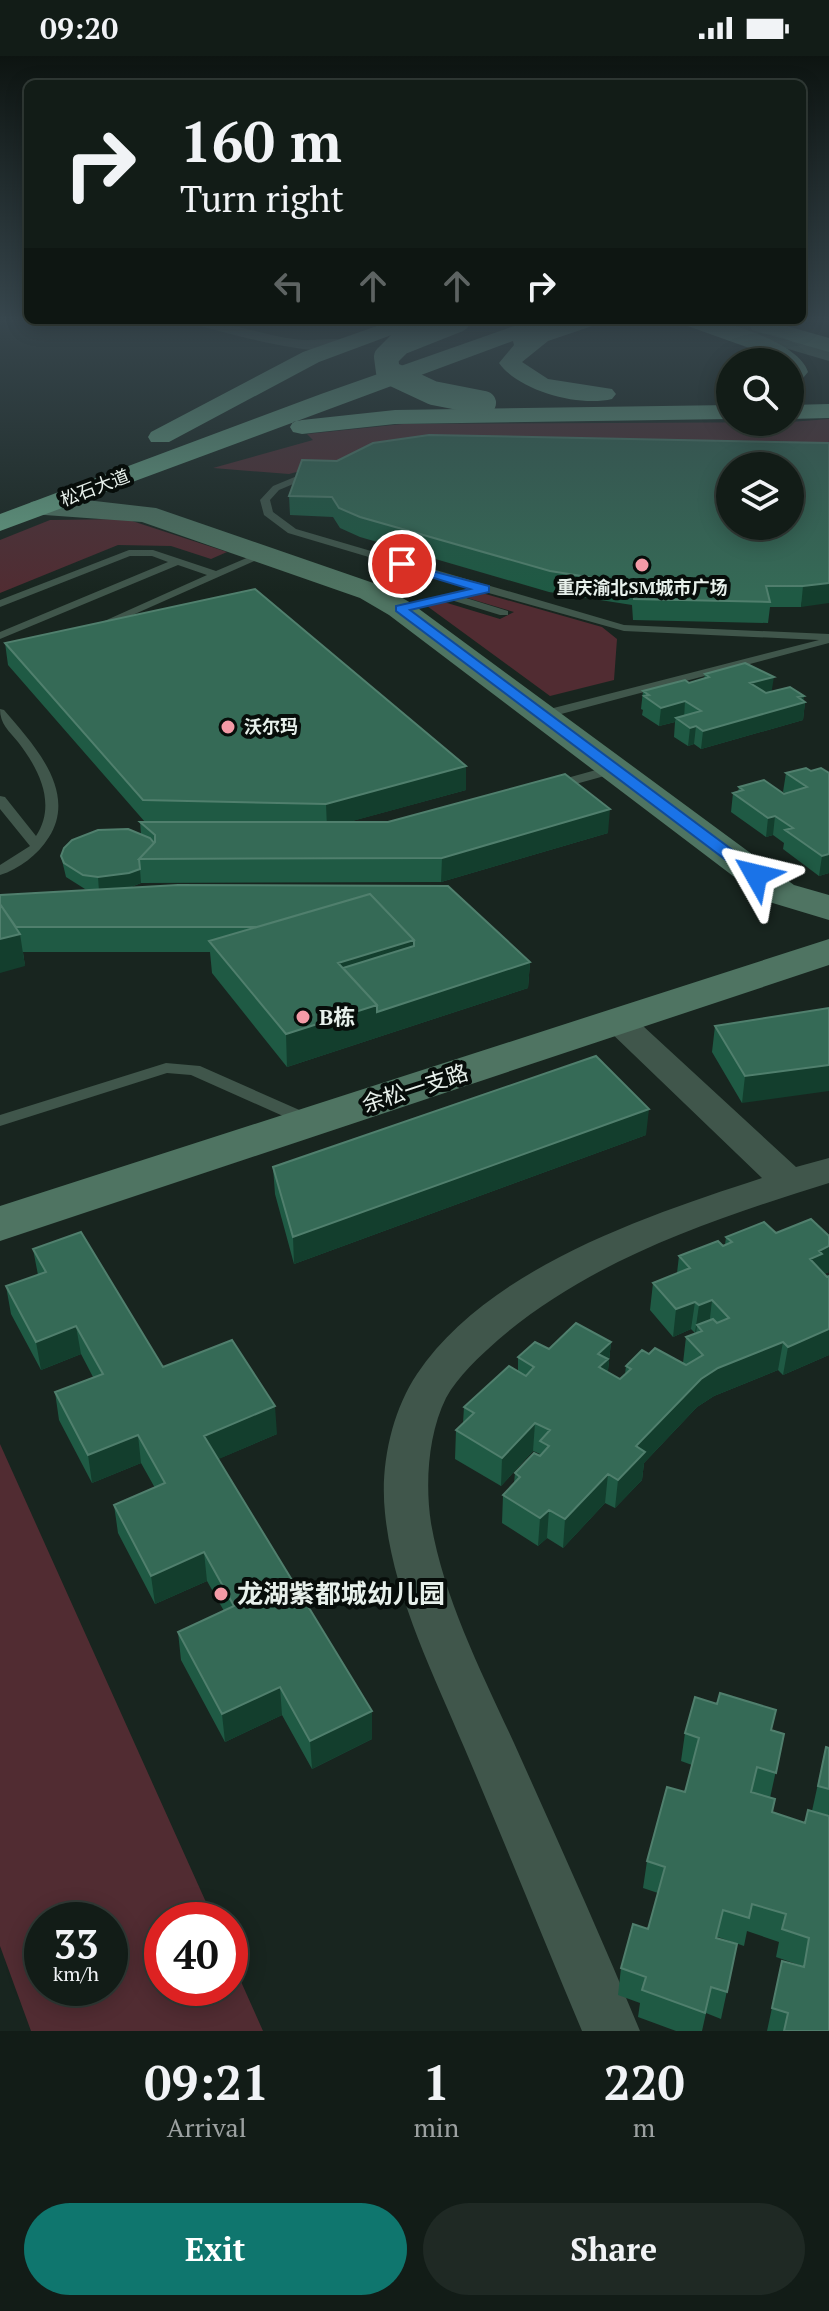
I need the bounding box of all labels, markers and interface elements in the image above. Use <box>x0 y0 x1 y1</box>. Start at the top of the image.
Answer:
text: 09:20 <box>40 8 118 48</box>
text: 160 m <box>180 104 342 178</box>
icon: right <box>48 112 152 216</box>
text: Turn right <box>180 175 344 222</box>
icon: left <box>267 264 311 308</box>
icon: ahead <box>351 264 395 308</box>
icon: ahead <box>435 264 479 308</box>
icon: right <box>519 264 563 308</box>
map controls <box>716 348 804 540</box>
button: search <box>716 348 804 436</box>
button: layers <box>716 452 804 540</box>
street label: 松石大道 <box>57 463 133 511</box>
pin <box>368 530 436 598</box>
icon: arrive <box>380 542 424 586</box>
marker: 重庆渝北SM城市广场 <box>633 556 651 574</box>
place label: 重庆渝北SM城市广场 <box>557 575 727 599</box>
place label: 沃尔玛 <box>244 714 298 738</box>
marker: 沃尔玛 <box>219 718 237 736</box>
position arrow <box>714 833 798 917</box>
place label: B栋 <box>319 1002 355 1031</box>
marker: B栋 <box>294 1008 312 1026</box>
street label: 余松一支路 <box>358 1057 472 1118</box>
place label: 龙湖紫都城幼儿园 <box>237 1576 445 1610</box>
marker: 龙湖紫都城幼儿园 <box>212 1585 230 1603</box>
speed limit sign: 40 <box>144 1902 248 2006</box>
text: 33 <box>53 1917 99 1970</box>
text: km/h <box>53 1960 99 1987</box>
text: 09:21 <box>144 2050 269 2114</box>
text: 1 <box>423 2050 450 2114</box>
text: 220 <box>603 2050 685 2114</box>
text: Arrival <box>167 2110 247 2144</box>
text: min <box>413 2110 459 2144</box>
text: m <box>633 2110 655 2144</box>
button: Exit <box>24 2203 407 2295</box>
button: Share <box>423 2203 805 2295</box>

